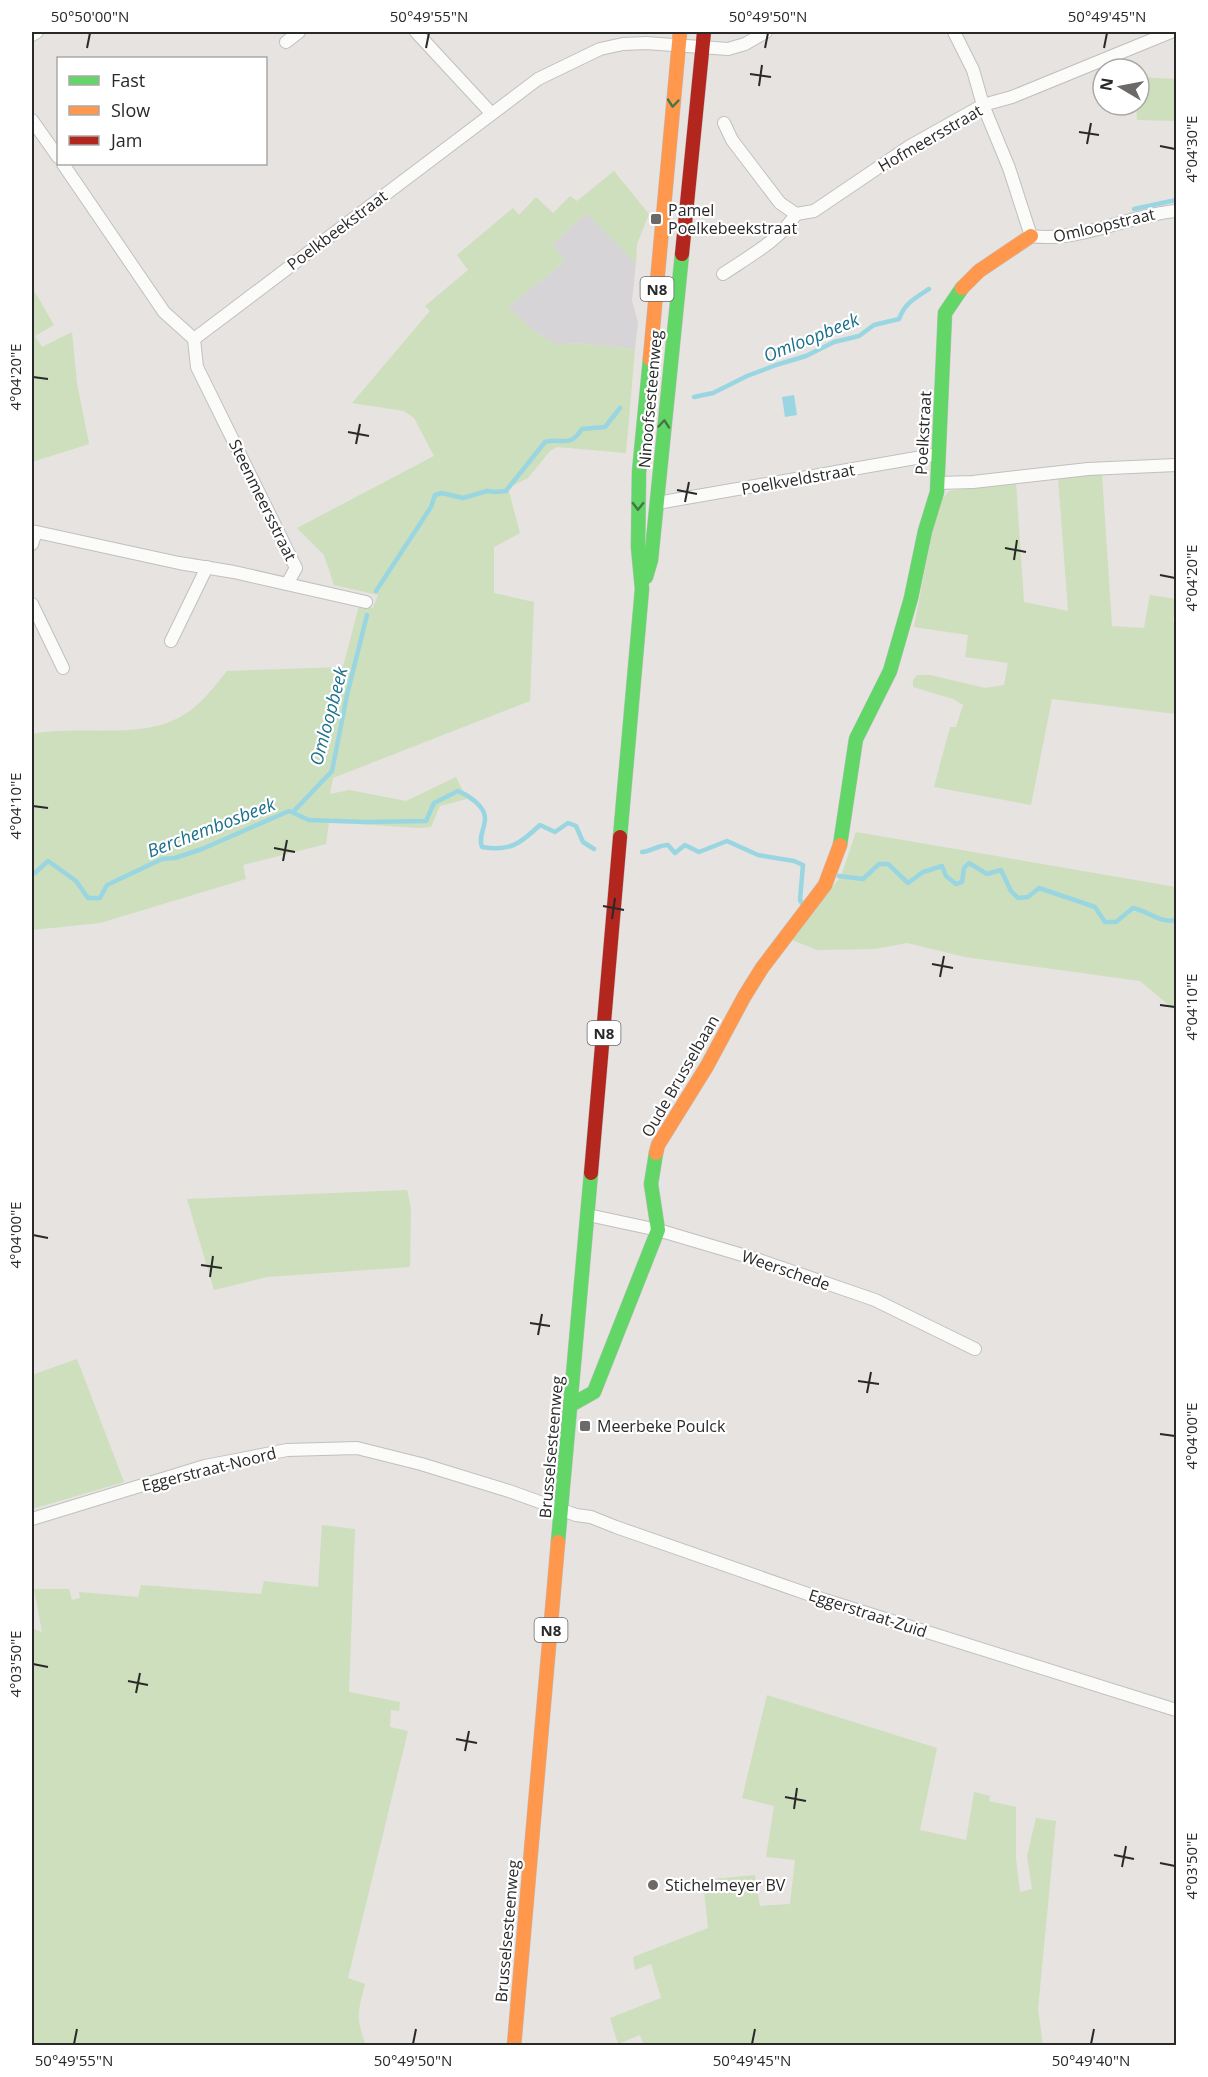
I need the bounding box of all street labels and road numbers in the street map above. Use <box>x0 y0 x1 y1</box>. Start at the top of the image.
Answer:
street label: Hofmeersstraat <box>874 99 986 177</box>
street label: Poelkbeekstraat <box>282 185 392 275</box>
street label: Omloopstraat <box>1051 203 1157 247</box>
road number: N8 <box>640 277 674 301</box>
street label: Ninoofsesteenweg <box>633 329 667 469</box>
street label: Poelkstraat <box>910 390 936 476</box>
street label: Steenmeersstraat <box>224 436 302 565</box>
street label: Poelkveldstraat <box>740 458 857 500</box>
street label: Oude Brusselbaan <box>636 1011 724 1141</box>
road number: N8 <box>588 1021 620 1045</box>
street label: Weerschede <box>739 1245 833 1295</box>
street label: Brusselsesteenweg <box>534 1375 568 1519</box>
street label: Eggerstraat-Noord <box>139 1442 279 1496</box>
street label: Eggerstraat-Zuid <box>806 1584 930 1642</box>
road number: N8 <box>534 1618 568 1642</box>
street label: Brusselsesteenweg <box>490 1859 524 2003</box>

